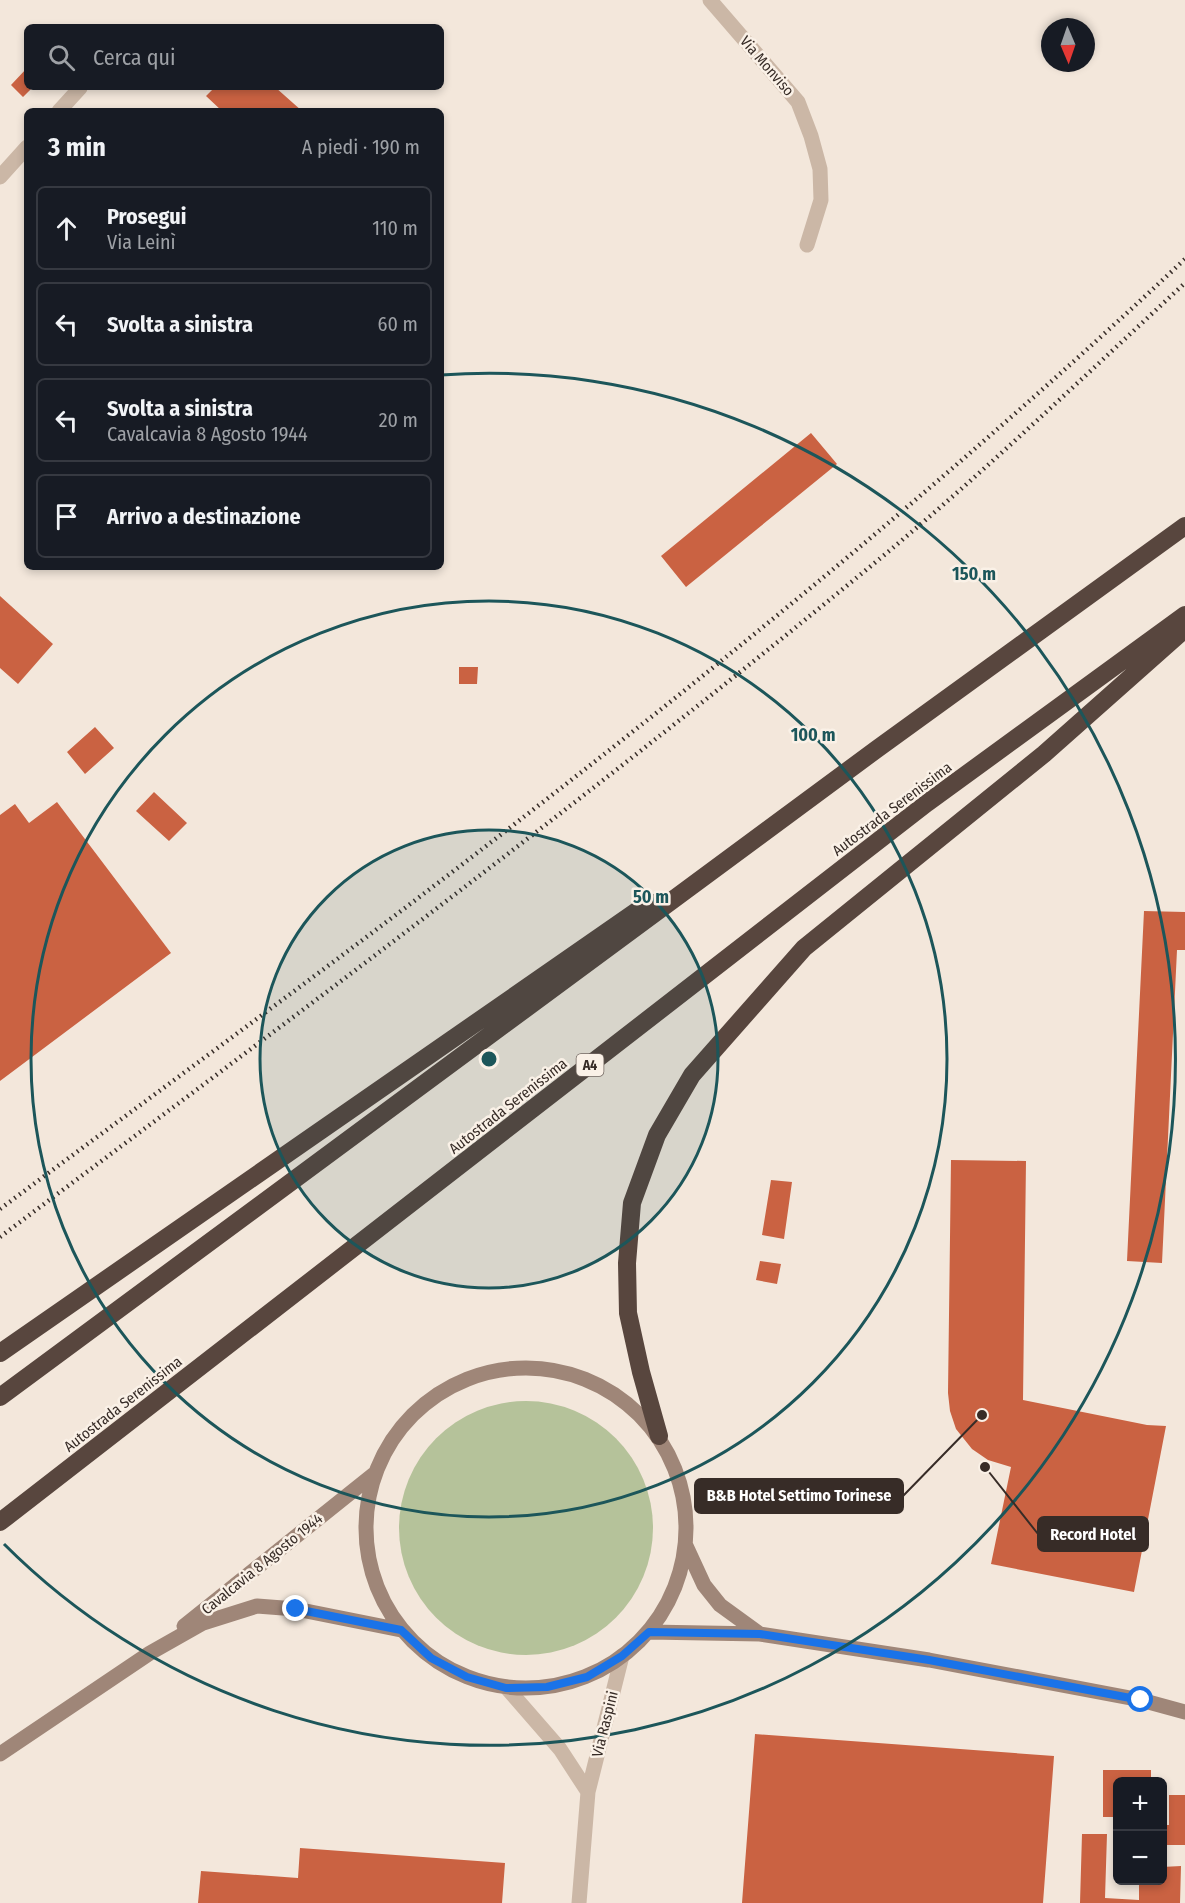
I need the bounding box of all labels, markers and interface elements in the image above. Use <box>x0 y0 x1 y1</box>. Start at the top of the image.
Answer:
north arrow <box>1041 18 1095 72</box>
search box <box>24 24 444 90</box>
street label: Via Monviso <box>736 32 798 100</box>
icon: search <box>45 41 78 74</box>
text: Cerca qui <box>93 44 176 71</box>
text: 3 min <box>48 132 106 163</box>
text: A piedi · 190 m <box>302 135 420 159</box>
text: Prosegui <box>107 203 186 230</box>
icon: ahead <box>50 212 83 245</box>
text: 110 m <box>372 216 418 240</box>
text: Via Leinì <box>107 230 176 254</box>
icon: left <box>50 308 83 341</box>
text: Svolta a sinistra <box>107 311 253 338</box>
text: 60 m <box>378 312 418 336</box>
text: Svolta a sinistra <box>107 395 253 422</box>
icon: left <box>50 404 83 437</box>
text: 20 m <box>379 408 418 432</box>
text: Cavalcavia 8 Agosto 1944 <box>107 422 308 446</box>
icon: arrive <box>50 500 83 533</box>
text: Arrivo a destinazione <box>107 503 301 530</box>
text: 150 m <box>952 563 996 585</box>
text: 100 m <box>791 724 835 746</box>
street label: Autostrada Serenissima <box>829 758 955 860</box>
text: 50 m <box>633 886 669 908</box>
centre of rings <box>479 1049 499 1069</box>
street label: Autostrada Serenissima <box>445 1054 571 1158</box>
road number: A4 <box>576 1054 604 1076</box>
street label: Autostrada Serenissima <box>60 1352 186 1456</box>
callout: B&B Hotel Settimo Torinese <box>695 1479 903 1513</box>
text: B&B Hotel Settimo Torinese <box>707 1486 891 1505</box>
street label: Cavalcavia 8 Agosto 1944 <box>198 1510 326 1618</box>
callout: Record Hotel <box>1038 1517 1148 1551</box>
text: Record Hotel <box>1050 1525 1136 1544</box>
route end <box>282 1595 308 1621</box>
route start <box>1127 1686 1153 1712</box>
street label: Via Raspini <box>588 1689 622 1759</box>
map controls <box>1113 1777 1167 1885</box>
button: + <box>1113 1777 1167 1831</box>
button: − <box>1113 1831 1167 1885</box>

